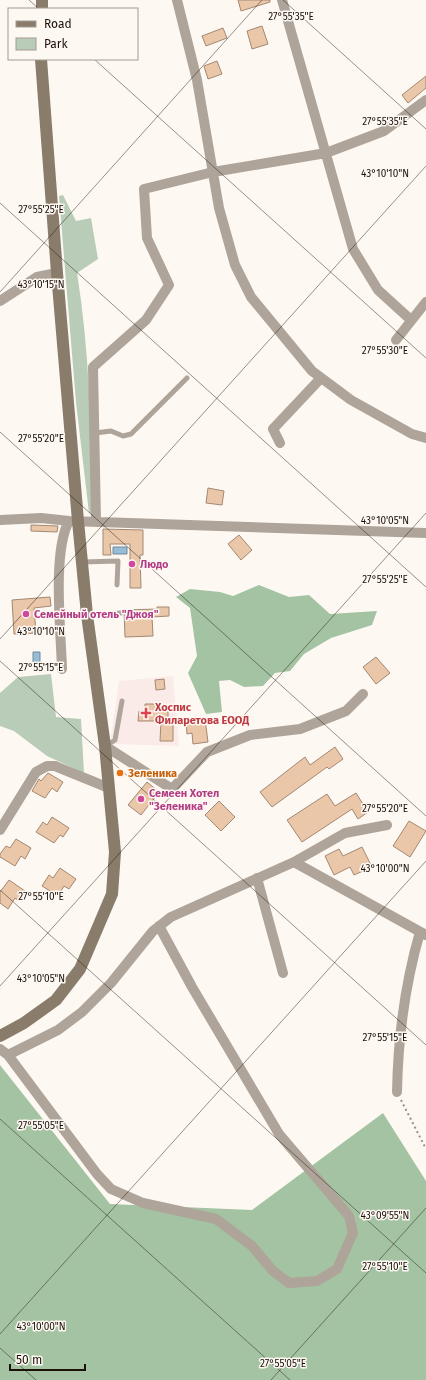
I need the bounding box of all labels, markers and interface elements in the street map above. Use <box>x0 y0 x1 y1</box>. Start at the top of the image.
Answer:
legend <box>8 8 138 60</box>
text: 27°55'35"E <box>268 11 314 23</box>
text: Road <box>44 17 72 31</box>
text: Park <box>44 37 68 51</box>
text: 27°55'35"E <box>362 116 408 128</box>
text: 43°10'10"N <box>361 168 409 180</box>
text: 27°55'25"E <box>18 204 64 216</box>
text: 43°10'15"N <box>17 279 65 291</box>
text: 27°55'30"E <box>362 345 408 357</box>
text: 27°55'20"E <box>18 433 64 445</box>
text: 43°10'05"N <box>361 515 409 527</box>
place label: Людо <box>140 558 169 571</box>
marker: Людо <box>127 559 137 569</box>
text: 27°55'25"E <box>362 574 408 586</box>
place label: Семейный отель "Джоя" <box>34 608 159 621</box>
marker: Семейный отель "Джоя" <box>21 609 31 619</box>
text: 43°10'10"N <box>17 626 65 638</box>
text: 27°55'15"E <box>19 662 63 674</box>
place label: Хоспис Филаретова ЕООД <box>154 701 249 727</box>
marker: Хоспис Филаретова ЕООД <box>140 707 152 719</box>
place label: Зеленика <box>127 767 177 780</box>
marker: Зеленика <box>115 768 125 778</box>
place label: Семеен Хотел "Зеленика" <box>149 787 219 813</box>
marker: Семеен Хотел "Зеленика" <box>136 794 146 804</box>
text: 27°55'20"E <box>362 803 408 815</box>
text: 43°10'00"N <box>360 863 410 875</box>
text: 27°55'10"E <box>18 891 64 903</box>
text: 43°10'05"N <box>17 973 65 985</box>
text: 27°55'15"E <box>363 1032 407 1044</box>
text: 27°55'05"E <box>18 1120 64 1132</box>
text: 43°09'55"N <box>361 1210 409 1222</box>
text: 27°55'10"E <box>362 1261 408 1273</box>
text: 43°10'00"N <box>16 1321 66 1333</box>
scale bar <box>10 1346 85 1372</box>
text: 50 m <box>16 1353 42 1367</box>
text: 27°55'05"E <box>260 1358 306 1370</box>

